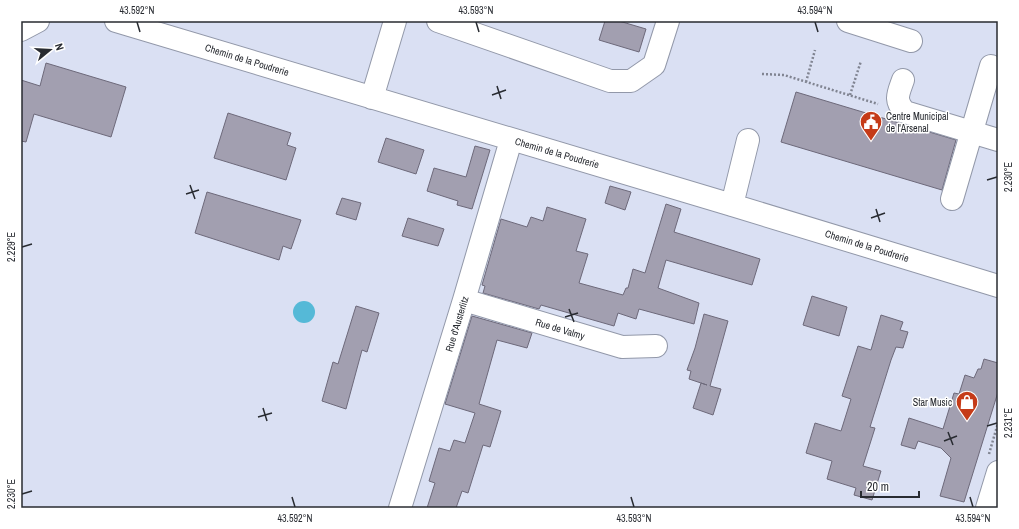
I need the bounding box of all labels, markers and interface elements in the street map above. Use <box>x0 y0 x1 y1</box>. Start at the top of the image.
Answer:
text: 43.592°N <box>120 4 155 17</box>
text: 43.593°N <box>459 4 494 17</box>
text: 43.594°N <box>798 4 833 17</box>
north arrow <box>30 30 70 70</box>
street label: Chemin de la Poudrerie <box>203 41 291 79</box>
text: N <box>52 42 67 52</box>
public building icon: Centre Municipal de l'Arsenal <box>858 109 884 142</box>
place label: Centre Municipal de l'Arsenal <box>886 110 949 135</box>
street label: Chemin de la Poudrerie <box>513 135 601 171</box>
text: 2.230°E <box>1002 162 1015 192</box>
street label: Chemin de la Poudrerie <box>823 227 911 265</box>
text: 2.229°E <box>5 232 18 262</box>
street label: Rue d'Austerlitz <box>442 295 472 353</box>
street label: Rue de Valmy <box>534 315 587 343</box>
shop icon: Star Music <box>954 389 980 422</box>
place label: Star Music <box>913 396 952 409</box>
text: 2.231°E <box>1002 408 1015 438</box>
scale bar <box>861 473 919 499</box>
text: 2.230°E <box>5 479 18 509</box>
text: 20 m <box>867 479 889 495</box>
text: 43.592°N <box>278 512 313 525</box>
text: 43.593°N <box>617 512 652 525</box>
text: 43.594°N <box>956 512 991 525</box>

